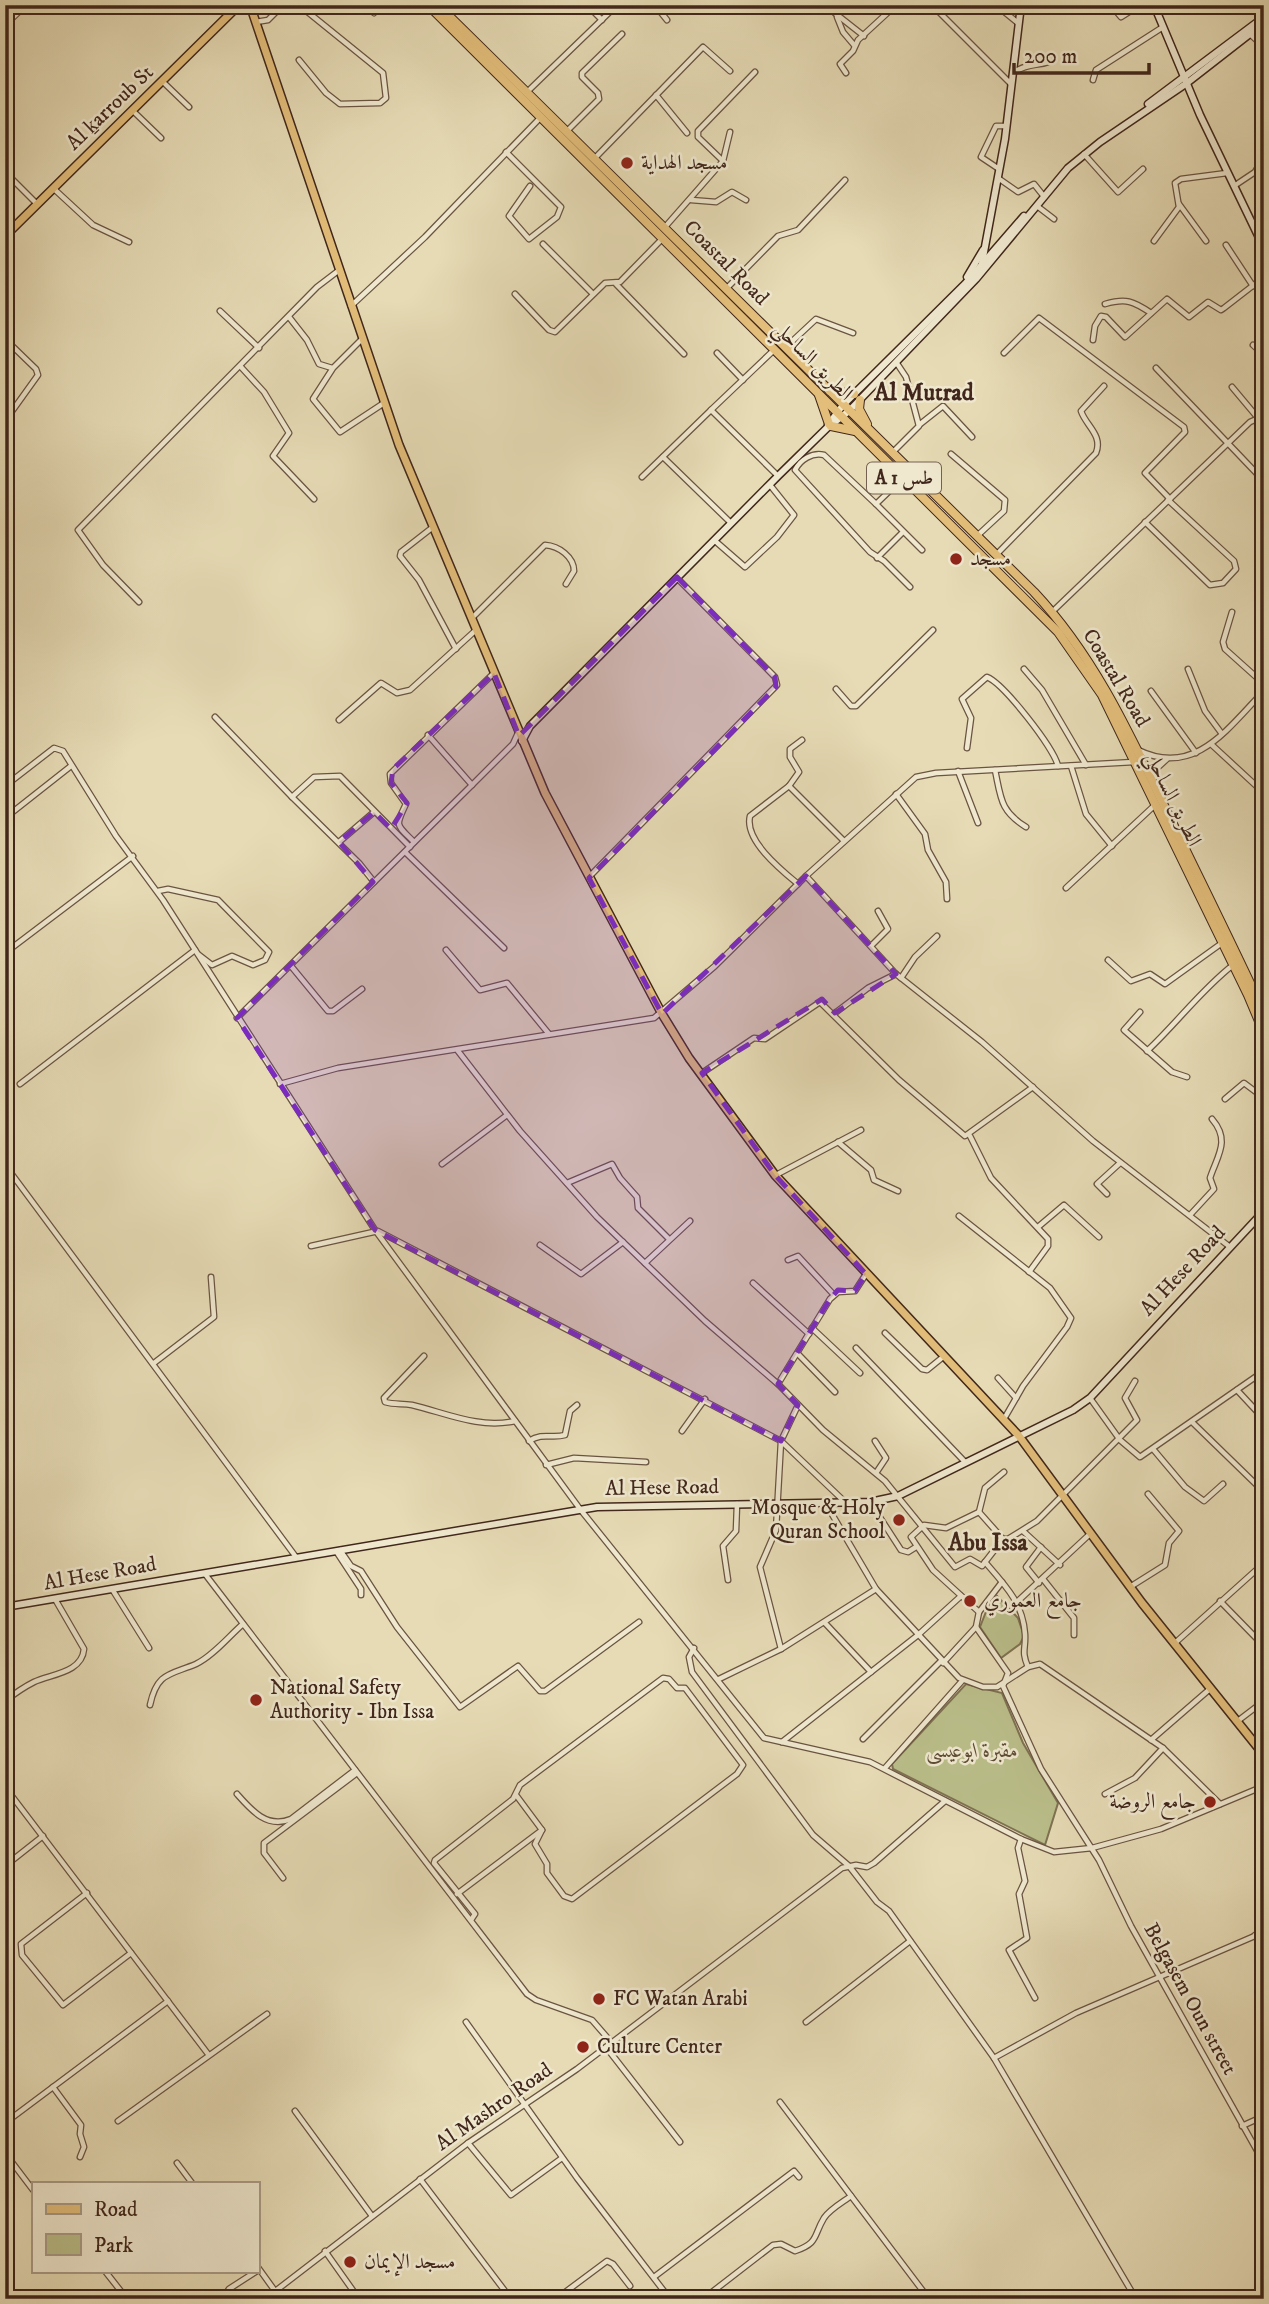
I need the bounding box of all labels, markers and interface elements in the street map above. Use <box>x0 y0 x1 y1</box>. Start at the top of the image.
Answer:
scale bar <box>1014 32 1148 76</box>
text: 200 m <box>1024 44 1077 70</box>
street label: Al ḵarroub St <box>61 60 159 156</box>
place label: مسجد الهداية <box>641 150 727 176</box>
marker: مسجد الهداية <box>619 155 635 171</box>
street label: Coastal Road <box>678 215 774 311</box>
street label: الطريق الساحلي <box>763 316 858 411</box>
district label: Al Mutrad <box>873 378 975 408</box>
road number: A 1 طس <box>867 463 941 494</box>
place label: مسجد <box>970 546 1011 572</box>
marker: مسجد <box>948 551 964 567</box>
street label: Coastal Road <box>1077 624 1156 732</box>
street label: الطريق الساحلي <box>1133 747 1207 853</box>
street label: Al Hese Road <box>1135 1220 1232 1322</box>
street label: Al Hese Road <box>605 1474 720 1502</box>
place label: Mosque & Holy Quran School <box>751 1495 886 1545</box>
marker: Mosque & Holy Quran School <box>891 1512 907 1528</box>
district label: Abu Issa <box>947 1528 1028 1558</box>
street label: Al Hese Road <box>42 1551 159 1597</box>
place label: جامع العموري <box>984 1588 1082 1619</box>
marker: جامع العموري <box>962 1593 978 1609</box>
place label: National Safety Authority - Ibn Issa <box>270 1675 434 1725</box>
marker: National Safety Authority - Ibn Issa <box>248 1692 264 1708</box>
park label: مقبرة ابوعيسى <box>926 1738 1018 1765</box>
place label: جامع الروضة <box>1109 1789 1196 1820</box>
marker: جامع الروضة <box>1202 1794 1218 1810</box>
street label: Belgasem Oun street <box>1138 1919 1243 2080</box>
place label: FC Watan Arabi <box>613 1986 748 2012</box>
marker: FC Watan Arabi <box>591 1991 607 2007</box>
place label: Culture Center <box>597 2034 722 2060</box>
marker: Culture Center <box>575 2039 591 2055</box>
street label: Al Mashro Road <box>431 2057 558 2157</box>
legend <box>32 2182 259 2272</box>
text: Road <box>94 2197 138 2223</box>
text: Park <box>94 2233 134 2259</box>
place label: مسجد الإيمان <box>364 2249 456 2277</box>
marker: مسجد الإيمان <box>342 2254 358 2270</box>

